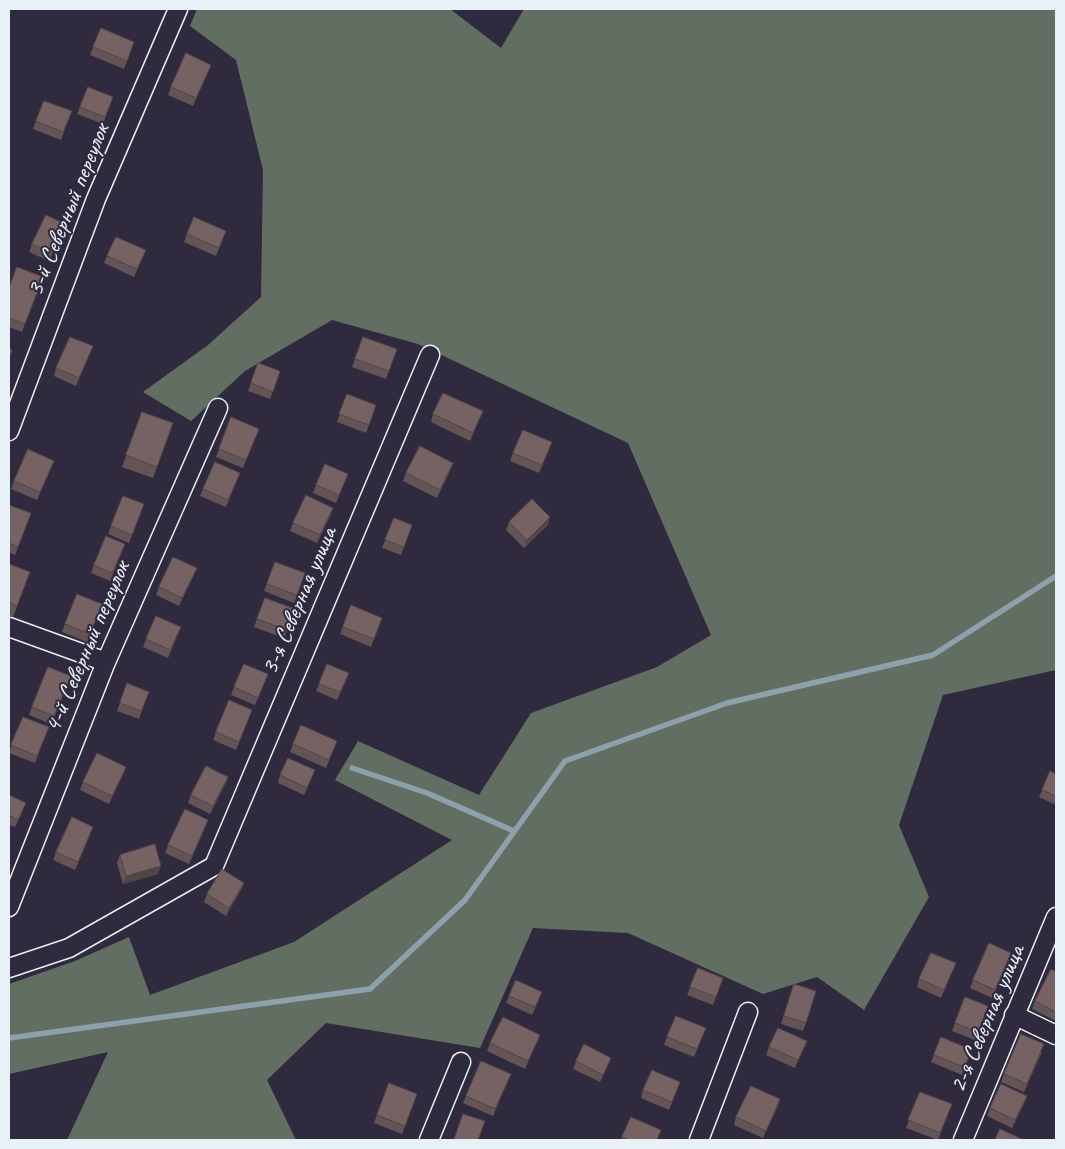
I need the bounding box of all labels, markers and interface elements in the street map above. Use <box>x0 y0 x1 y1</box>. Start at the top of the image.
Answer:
street label: 3-й Северный переулок <box>21 120 117 300</box>
street label: 3-я Северная улица <box>256 523 344 679</box>
street label: 4-й Северный переулок <box>39 557 137 737</box>
street label: 2-я Северная улица <box>944 941 1032 1097</box>

